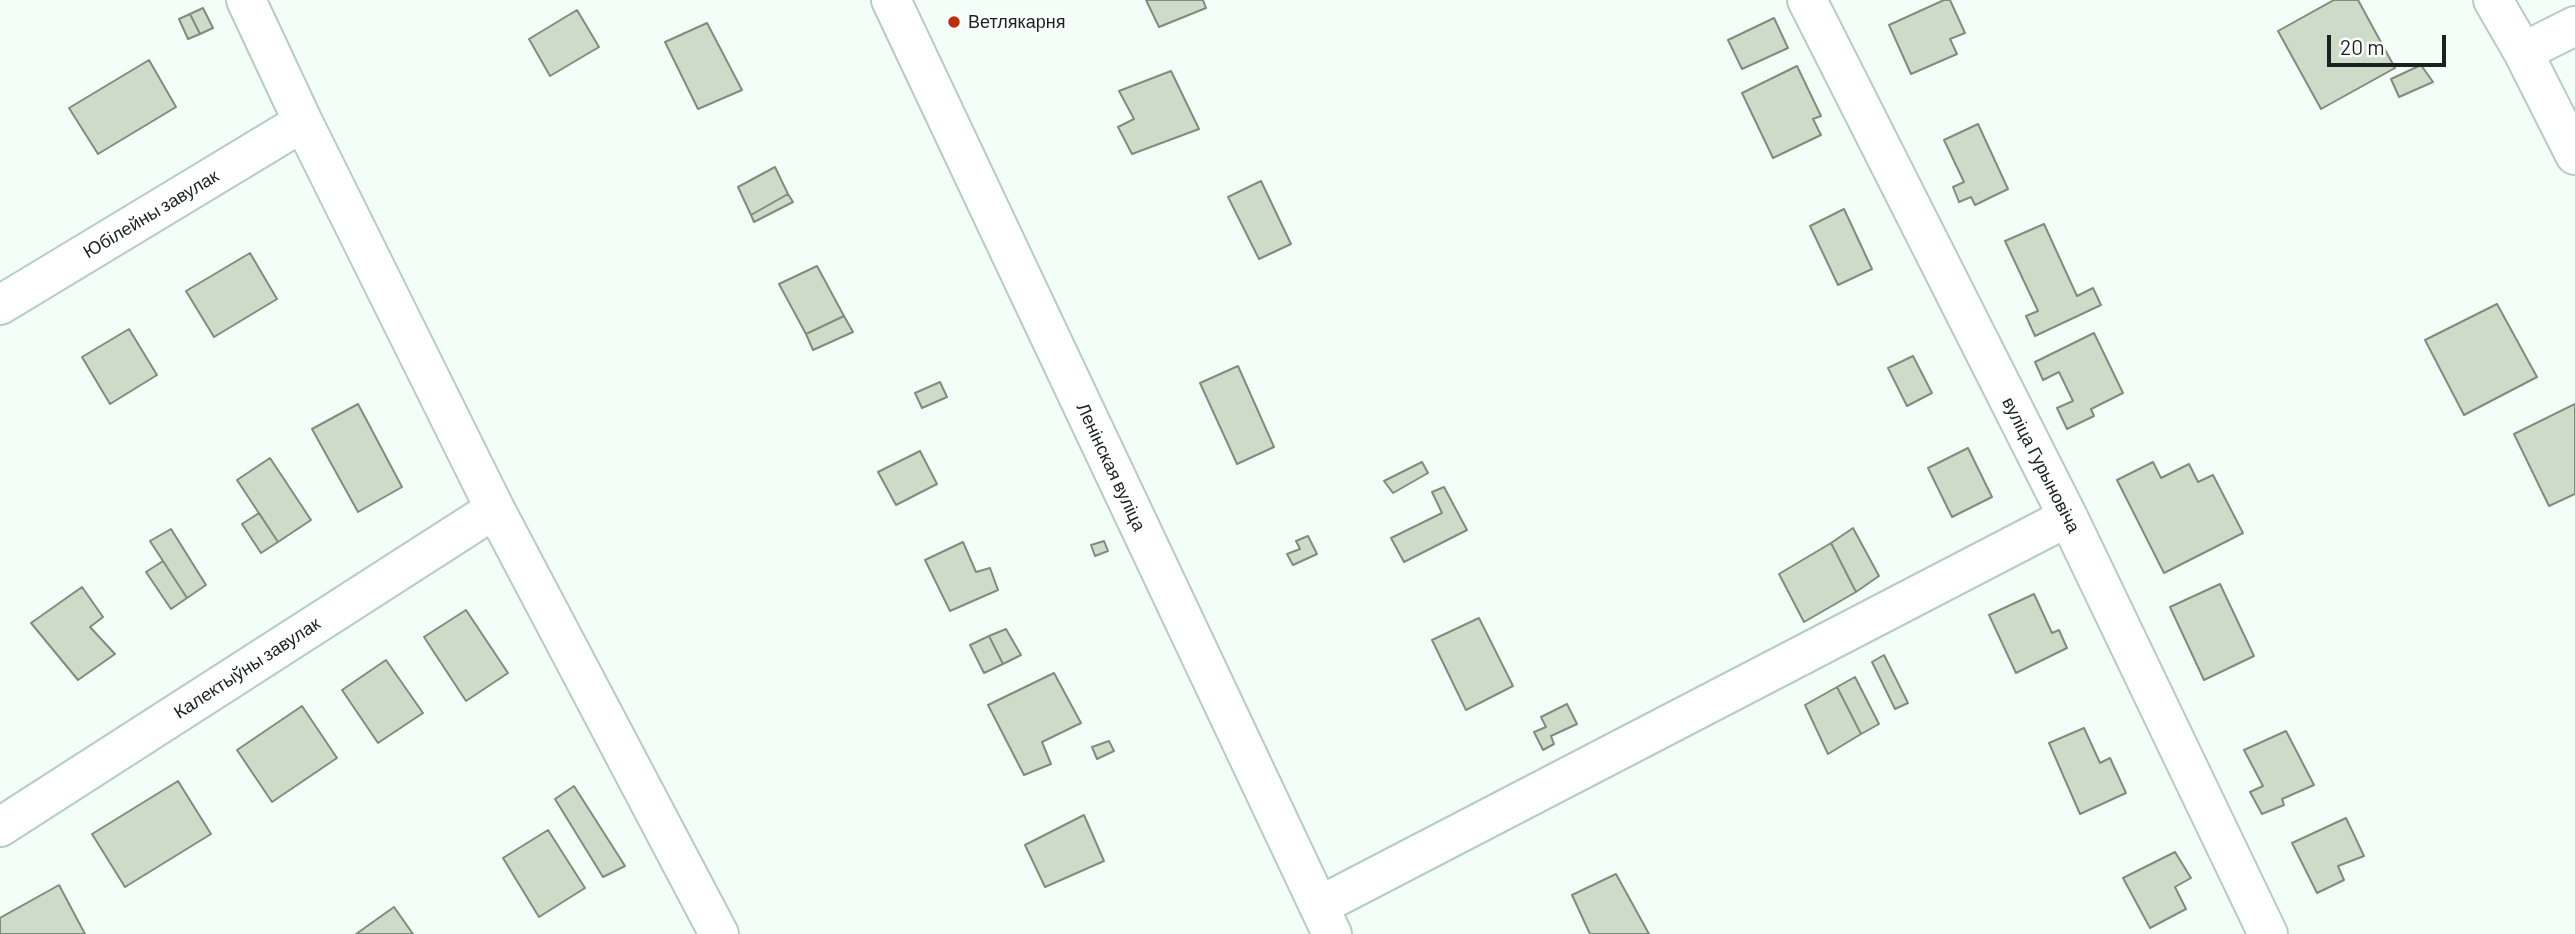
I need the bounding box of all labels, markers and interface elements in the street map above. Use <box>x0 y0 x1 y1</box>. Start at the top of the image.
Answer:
place label: Ветлякарня <box>968 11 1065 33</box>
marker: Ветлякарня <box>946 14 962 30</box>
scale bar <box>2330 21 2449 65</box>
text: 20 m <box>2340 34 2385 59</box>
street label: Юбілейны завулак <box>79 165 223 263</box>
street label: вуліца Гурыновіча <box>1997 394 2085 536</box>
street label: Ленінская вуліца <box>1072 399 1150 535</box>
street label: Калектыўны завулак <box>170 613 324 723</box>

